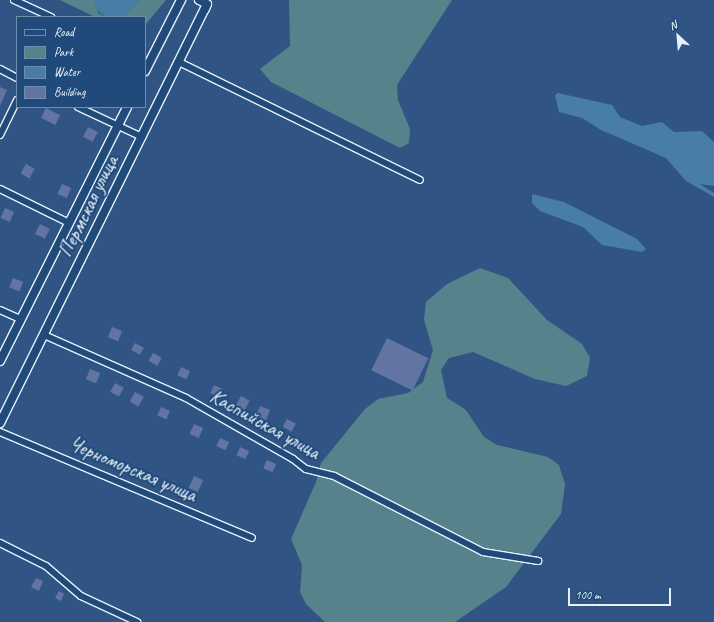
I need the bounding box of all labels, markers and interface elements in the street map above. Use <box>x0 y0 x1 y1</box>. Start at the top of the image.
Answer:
legend <box>16 16 146 108</box>
north arrow <box>658 16 698 56</box>
text: N <box>667 17 679 33</box>
text: Road <box>54 24 74 40</box>
text: Park <box>54 44 73 60</box>
text: Water <box>54 64 80 80</box>
text: Building <box>54 84 86 100</box>
street label: Пермская улица <box>53 151 123 261</box>
street label: Каспийская улица <box>205 384 325 464</box>
street label: Черноморская улица <box>65 431 201 507</box>
scale bar <box>570 580 673 606</box>
text: 100 m <box>575 587 601 603</box>

